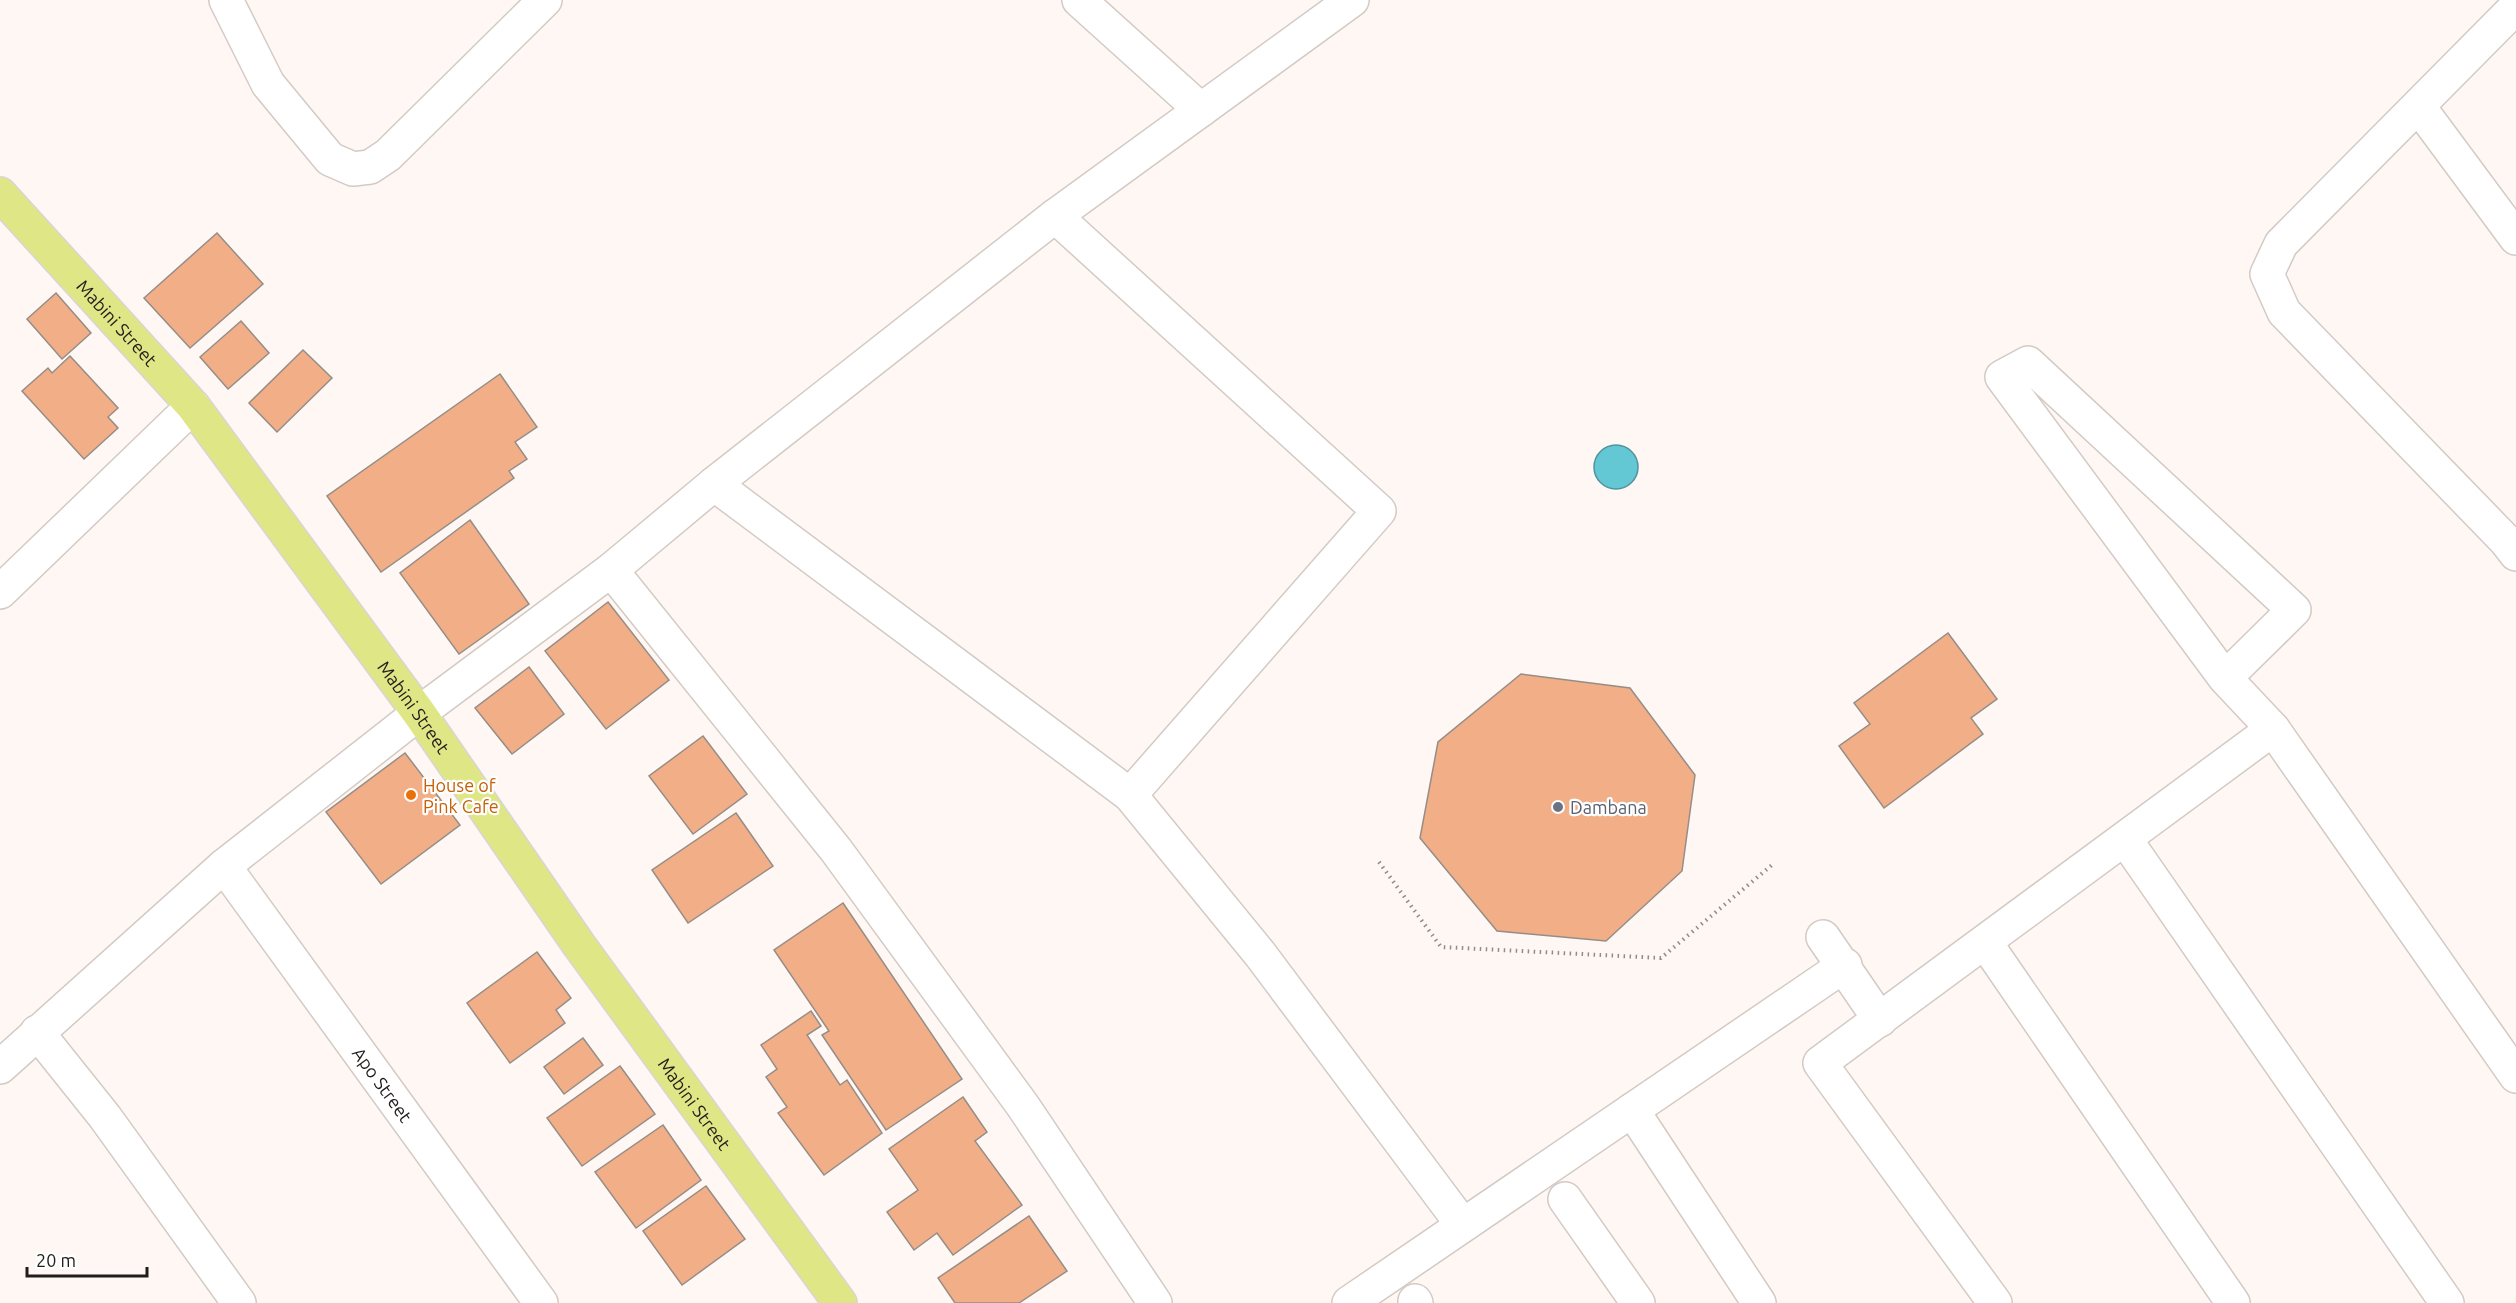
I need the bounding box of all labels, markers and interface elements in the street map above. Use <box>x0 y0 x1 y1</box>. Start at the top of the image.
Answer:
street label: Mabini Street <box>73 276 161 370</box>
street label: Mabini Street <box>374 657 454 757</box>
place label: House of Pink Cafe <box>423 775 499 816</box>
marker: House of Pink Cafe <box>404 788 418 802</box>
place label: Dambana <box>1570 797 1647 817</box>
marker: Dambana <box>1551 800 1565 814</box>
street label: Apo Street <box>349 1043 416 1126</box>
street label: Mabini Street <box>654 1054 735 1153</box>
scale bar <box>27 1240 147 1278</box>
text: 20 m <box>36 1250 76 1270</box>

